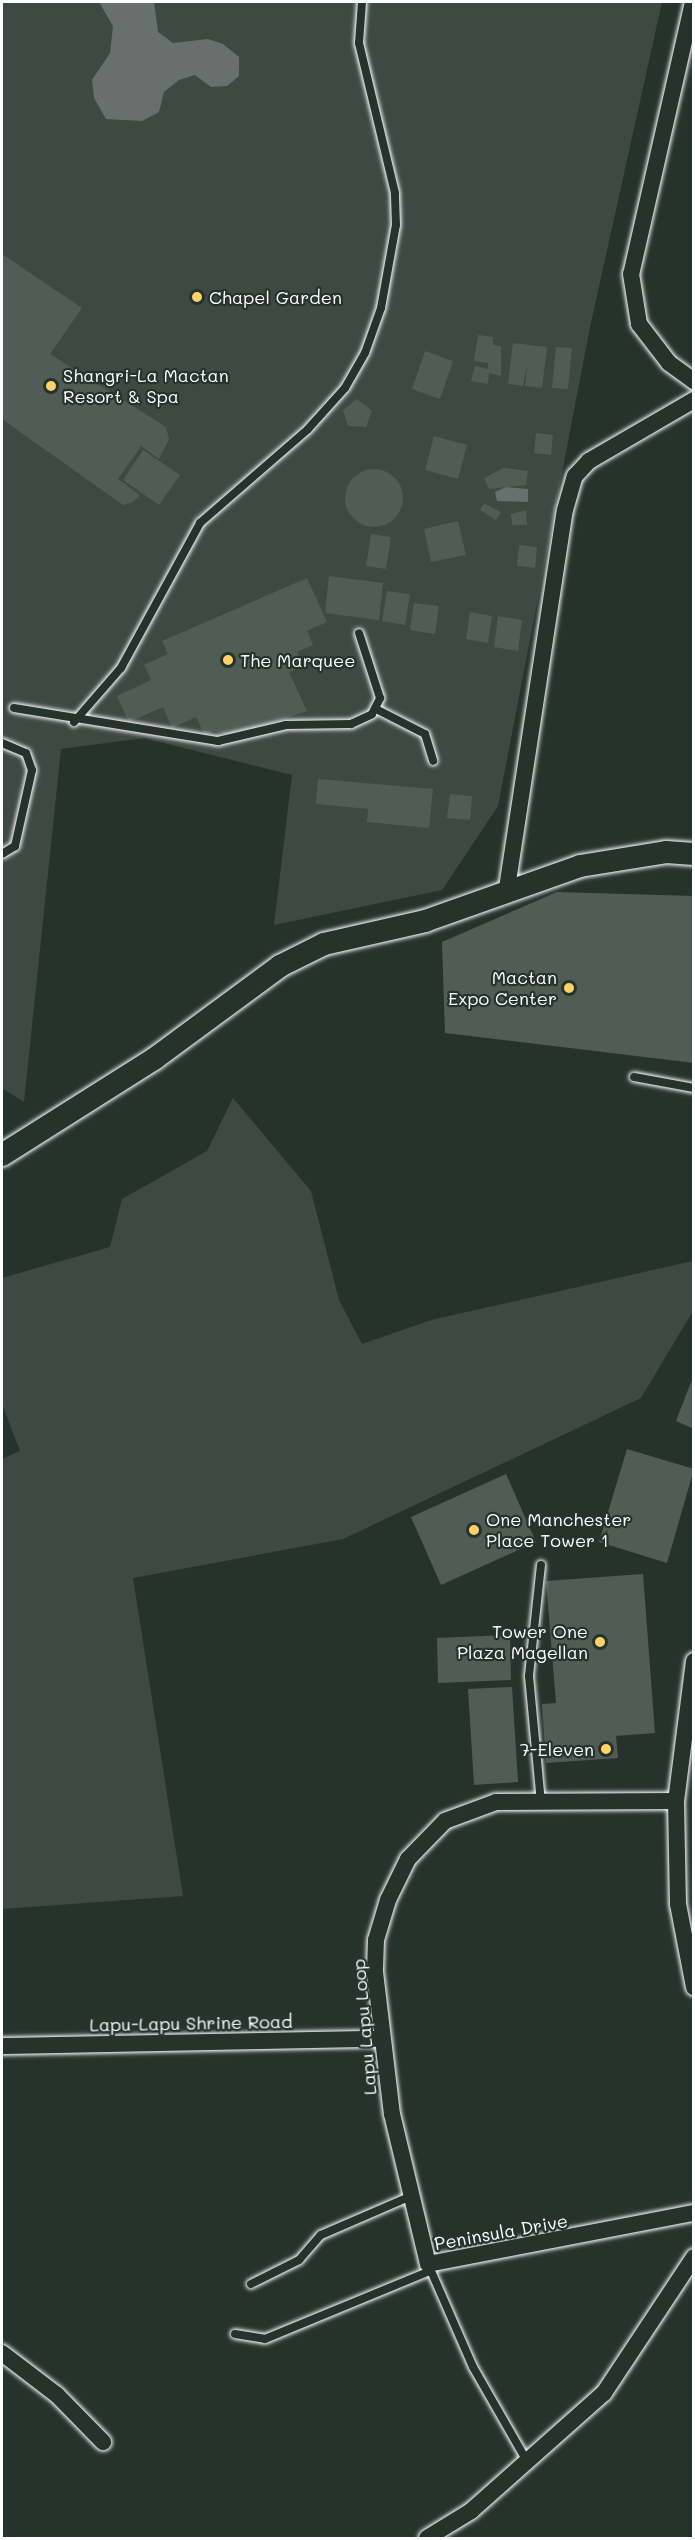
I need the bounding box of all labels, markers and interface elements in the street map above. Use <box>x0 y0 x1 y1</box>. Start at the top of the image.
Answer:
place label: Chapel Garden <box>209 286 342 308</box>
marker: Chapel Garden <box>190 290 204 304</box>
place label: Shangri-La Mactan Resort & Spa <box>63 365 229 407</box>
marker: Shangri-La Mactan Resort & Spa <box>44 379 58 393</box>
place label: The Marquee <box>240 649 355 671</box>
marker: The Marquee <box>221 653 235 667</box>
place label: Mactan Expo Center <box>448 967 557 1010</box>
marker: Mactan Expo Center <box>562 981 576 995</box>
place label: One Manchester Place Tower 1 <box>486 1509 631 1552</box>
marker: One Manchester Place Tower 1 <box>467 1523 481 1537</box>
place label: Tower One Plaza Magellan <box>457 1621 588 1664</box>
marker: Tower One Plaza Magellan <box>593 1635 607 1649</box>
place label: 7-Eleven <box>520 1738 594 1760</box>
marker: 7-Eleven <box>599 1742 613 1756</box>
street label: Lapu Lapu Loop <box>347 1958 381 2096</box>
street label: Lapu-Lapu Shrine Road <box>89 2010 293 2036</box>
street label: Peninsula Drive <box>433 2210 569 2254</box>

